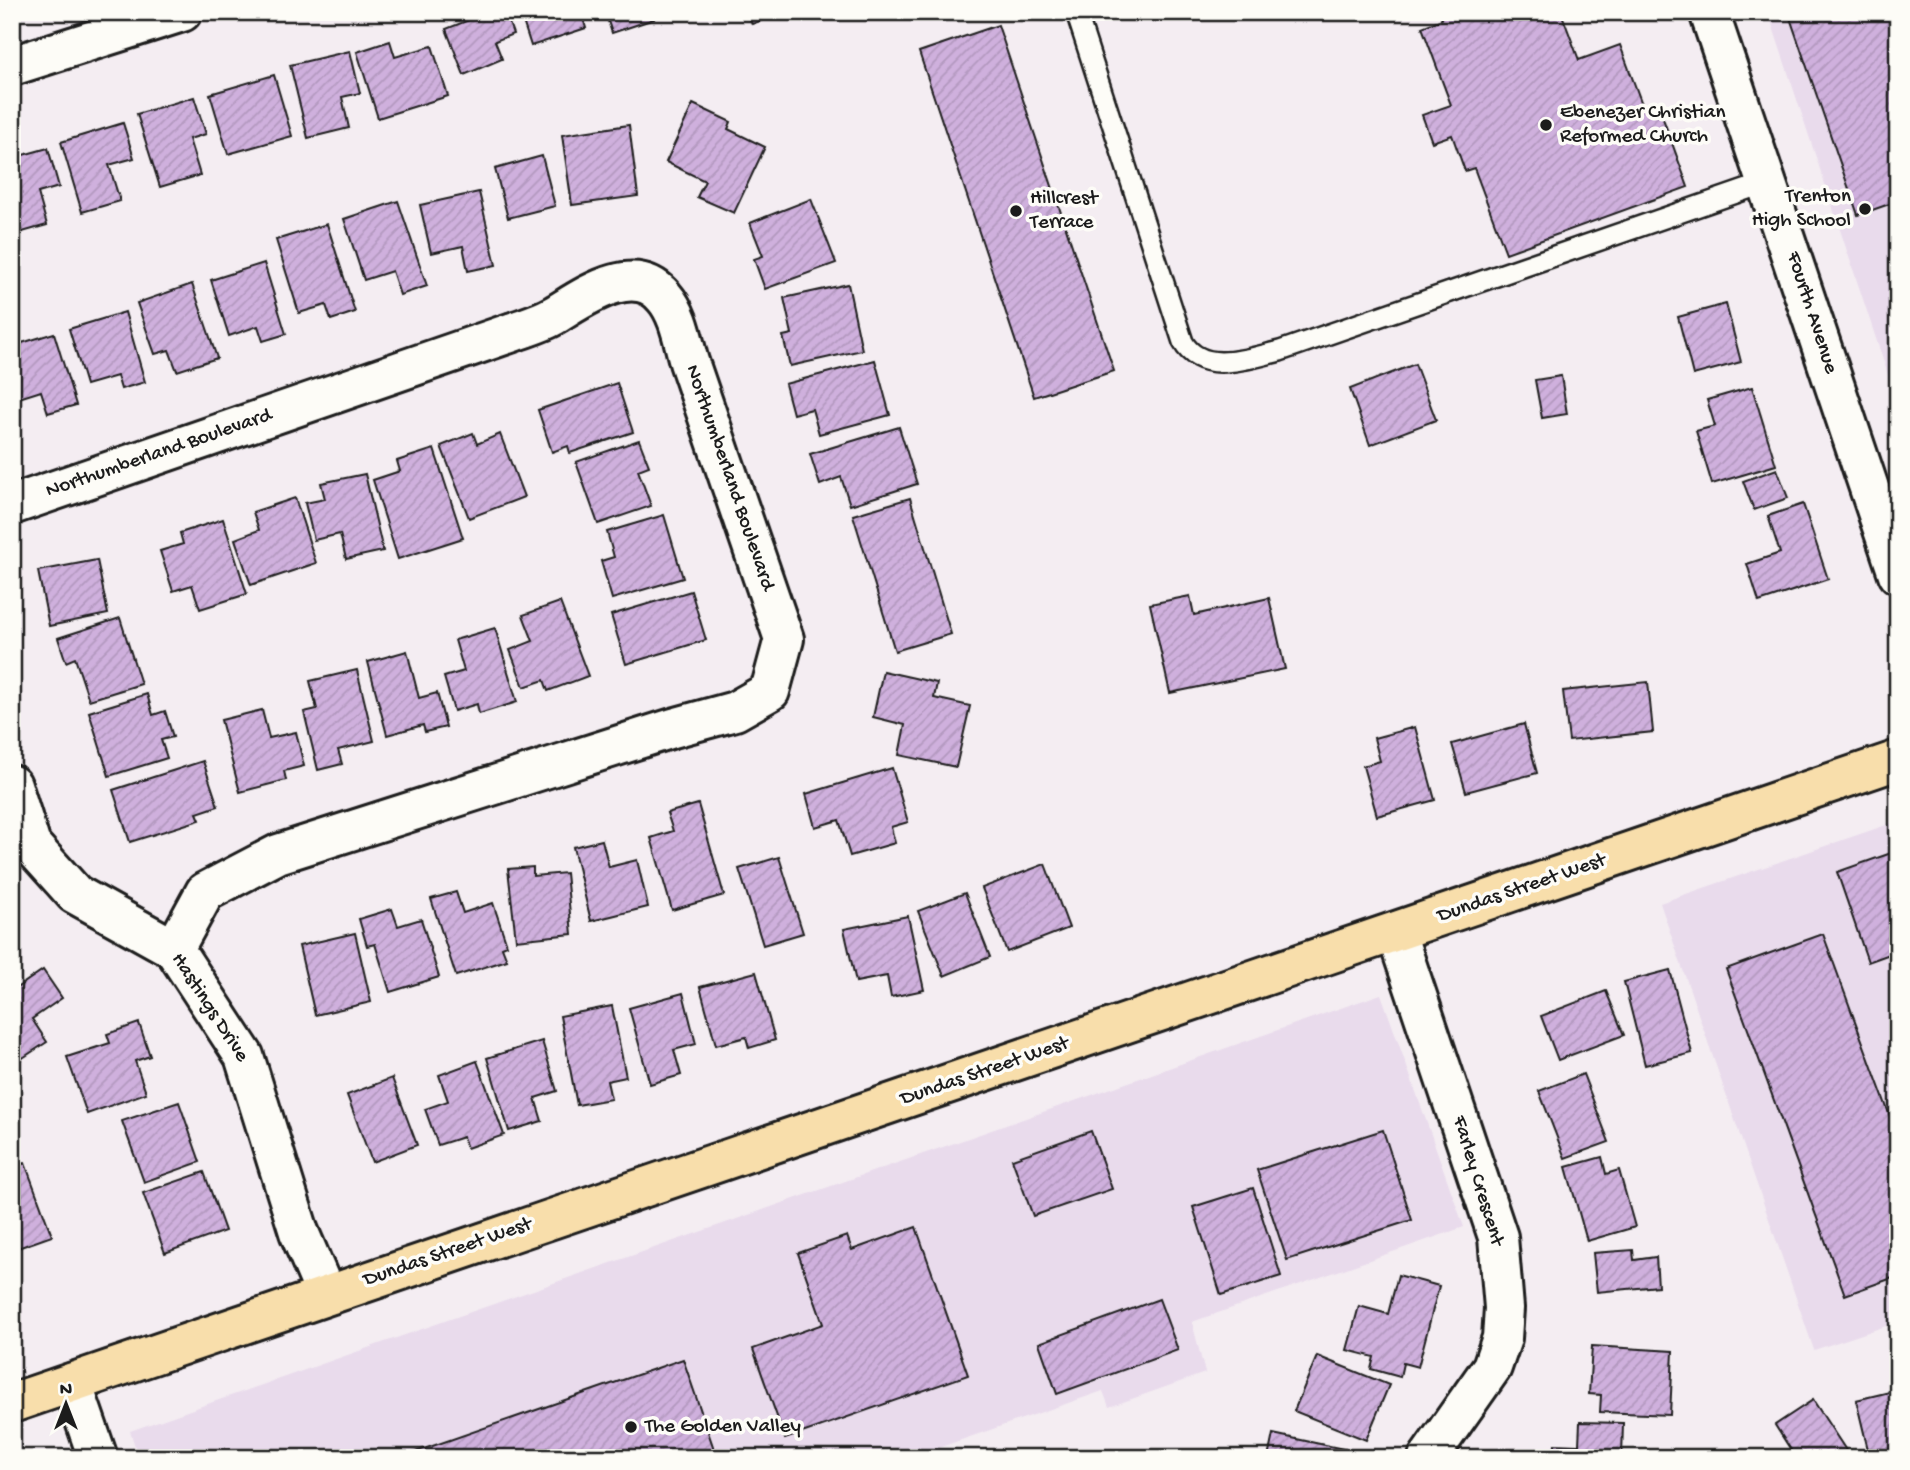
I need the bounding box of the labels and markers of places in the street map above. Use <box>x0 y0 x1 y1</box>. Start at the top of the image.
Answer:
place label: Ebenezer Christian Reformed Church <box>1560 101 1725 150</box>
marker: Ebenezer Christian Reformed Church <box>1538 117 1554 133</box>
place label: Trenton High School <box>1752 185 1851 234</box>
place label: Hillcrest Terrace <box>1029 187 1100 236</box>
marker: Trenton High School <box>1857 201 1873 217</box>
marker: Hillcrest Terrace <box>1008 203 1024 219</box>
place label: The Golden Valley <box>644 1415 801 1440</box>
marker: The Golden Valley <box>623 1419 639 1435</box>

